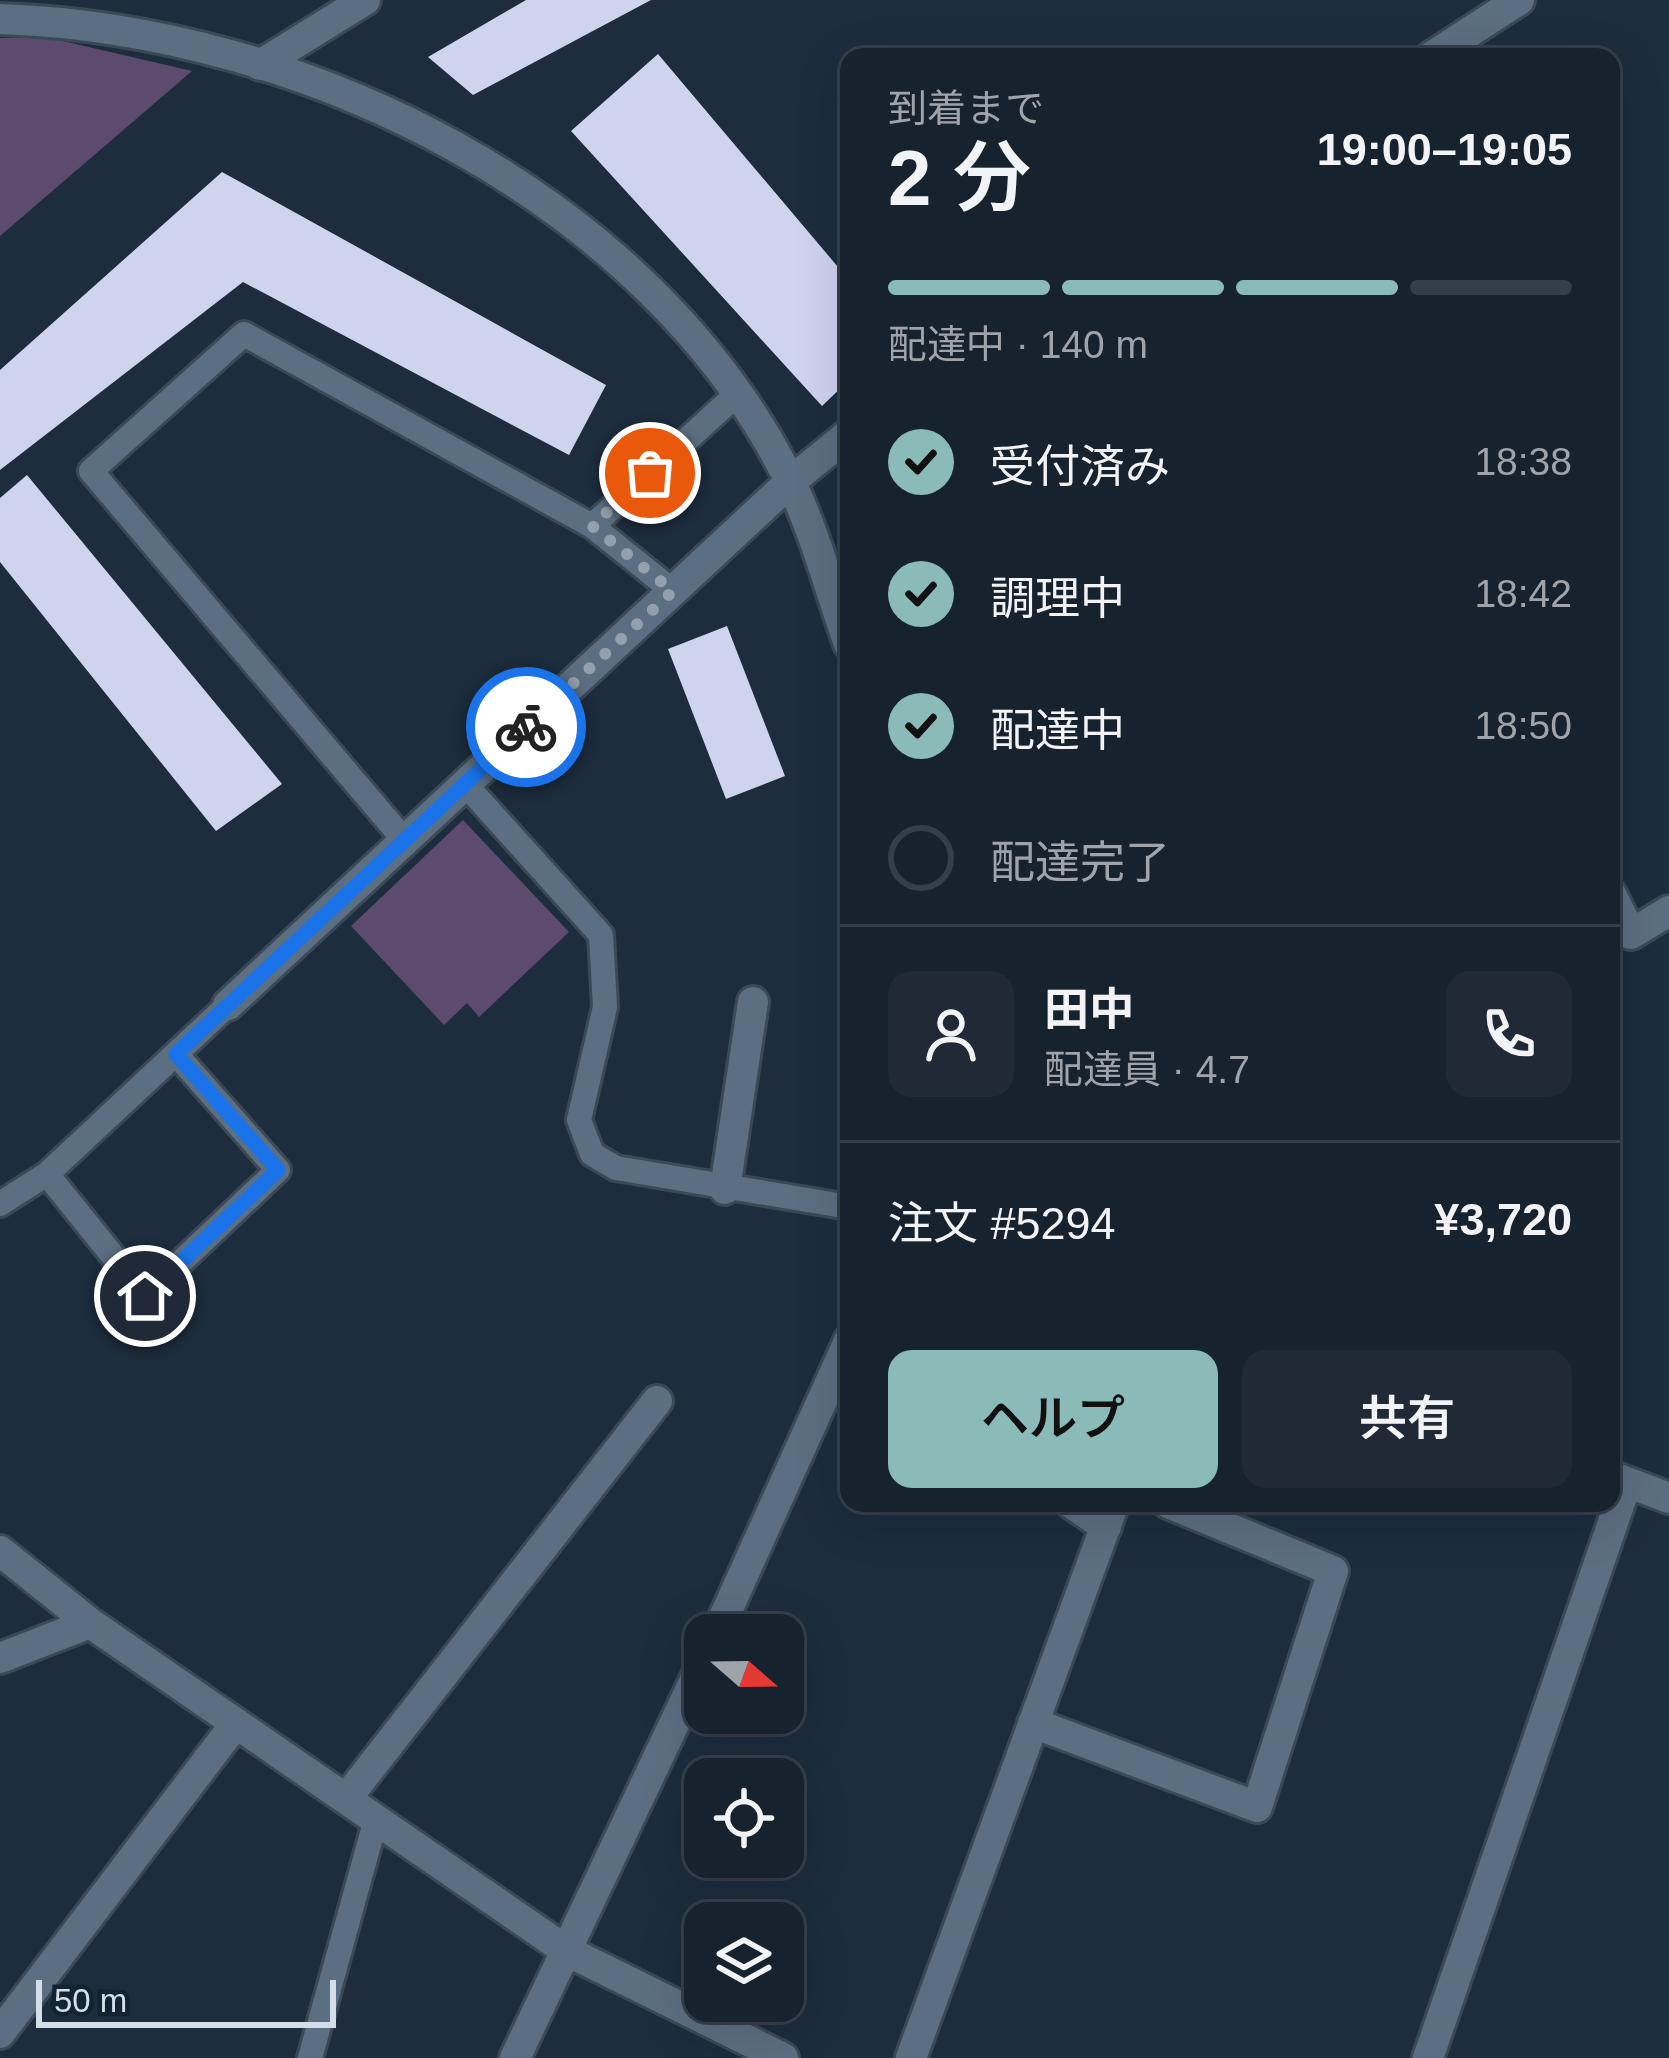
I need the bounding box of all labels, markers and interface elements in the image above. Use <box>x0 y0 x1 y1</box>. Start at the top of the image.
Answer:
text: 到着まで <box>888 87 1044 130</box>
text: 19:00–19:05 <box>1317 124 1572 175</box>
text: 2 分 <box>888 134 1031 222</box>
text: 配達中 · 140 m <box>888 323 1148 366</box>
pin <box>599 422 701 524</box>
icon: check <box>888 429 954 495</box>
icon: bag <box>617 440 683 506</box>
text: 18:38 <box>1474 440 1572 483</box>
text: 受付済み <box>990 441 1170 492</box>
icon: check <box>888 561 954 627</box>
text: 18:42 <box>1474 572 1572 615</box>
text: 調理中 <box>990 573 1125 624</box>
courier <box>466 667 586 787</box>
icon: check <box>888 693 954 759</box>
icon: bike <box>493 694 559 760</box>
text: 18:50 <box>1474 704 1572 747</box>
text: 配達中 <box>990 705 1125 756</box>
text: 配達完了 <box>990 837 1170 888</box>
button: person <box>888 971 1014 1097</box>
button: phone <box>1446 971 1572 1097</box>
text: 田中 <box>1044 984 1134 1035</box>
text: 配達員 · 4.7 <box>1044 1048 1250 1091</box>
text: ¥3,720 <box>1434 1194 1572 1245</box>
text: 注文 #5294 <box>888 1198 1116 1249</box>
pin <box>94 1245 196 1347</box>
icon: home <box>112 1263 178 1329</box>
button: ヘルプ <box>888 1350 1218 1488</box>
button: 共有 <box>1242 1350 1572 1488</box>
north arrow <box>684 1614 804 1734</box>
map controls <box>684 1614 804 2022</box>
button: locate <box>684 1758 804 1878</box>
button: layers <box>684 1902 804 2022</box>
scale bar <box>36 1974 336 2027</box>
text: 50 m <box>54 1982 127 2019</box>

